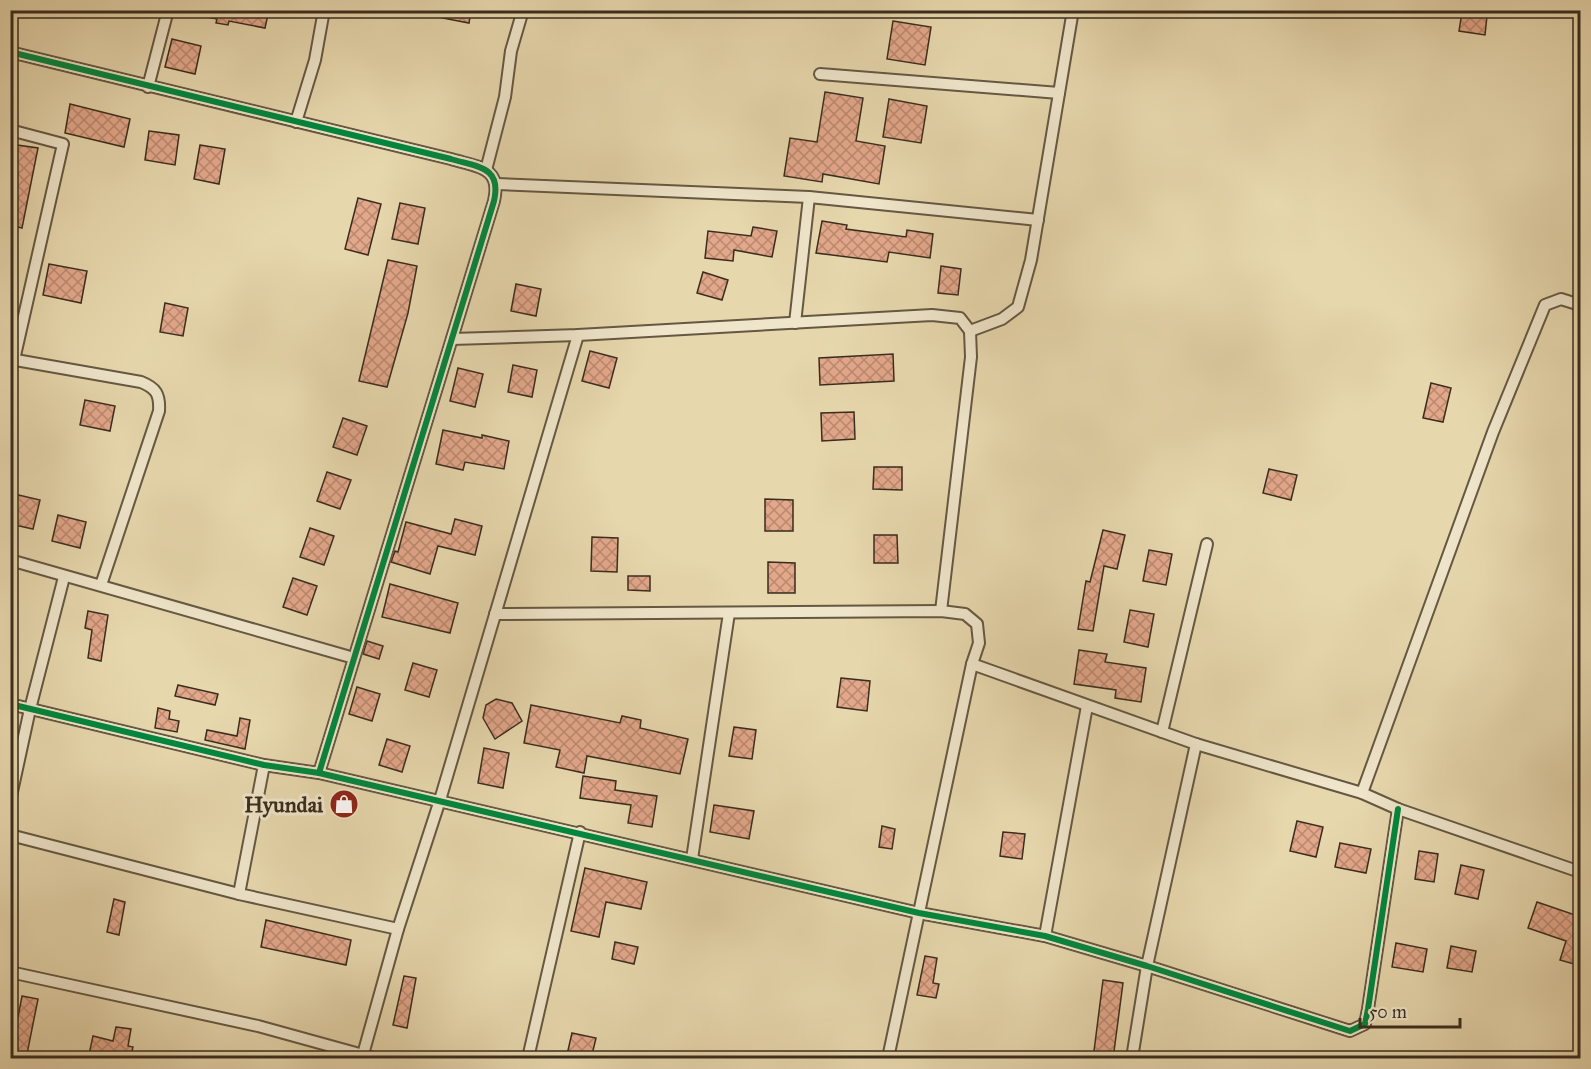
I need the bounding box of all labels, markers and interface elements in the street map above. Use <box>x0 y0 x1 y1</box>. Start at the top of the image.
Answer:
shop icon: Hyundai <box>328 788 360 820</box>
place label: Hyundai <box>244 791 324 818</box>
scale bar <box>1360 991 1460 1029</box>
text: 50 m <box>1369 1001 1407 1023</box>

